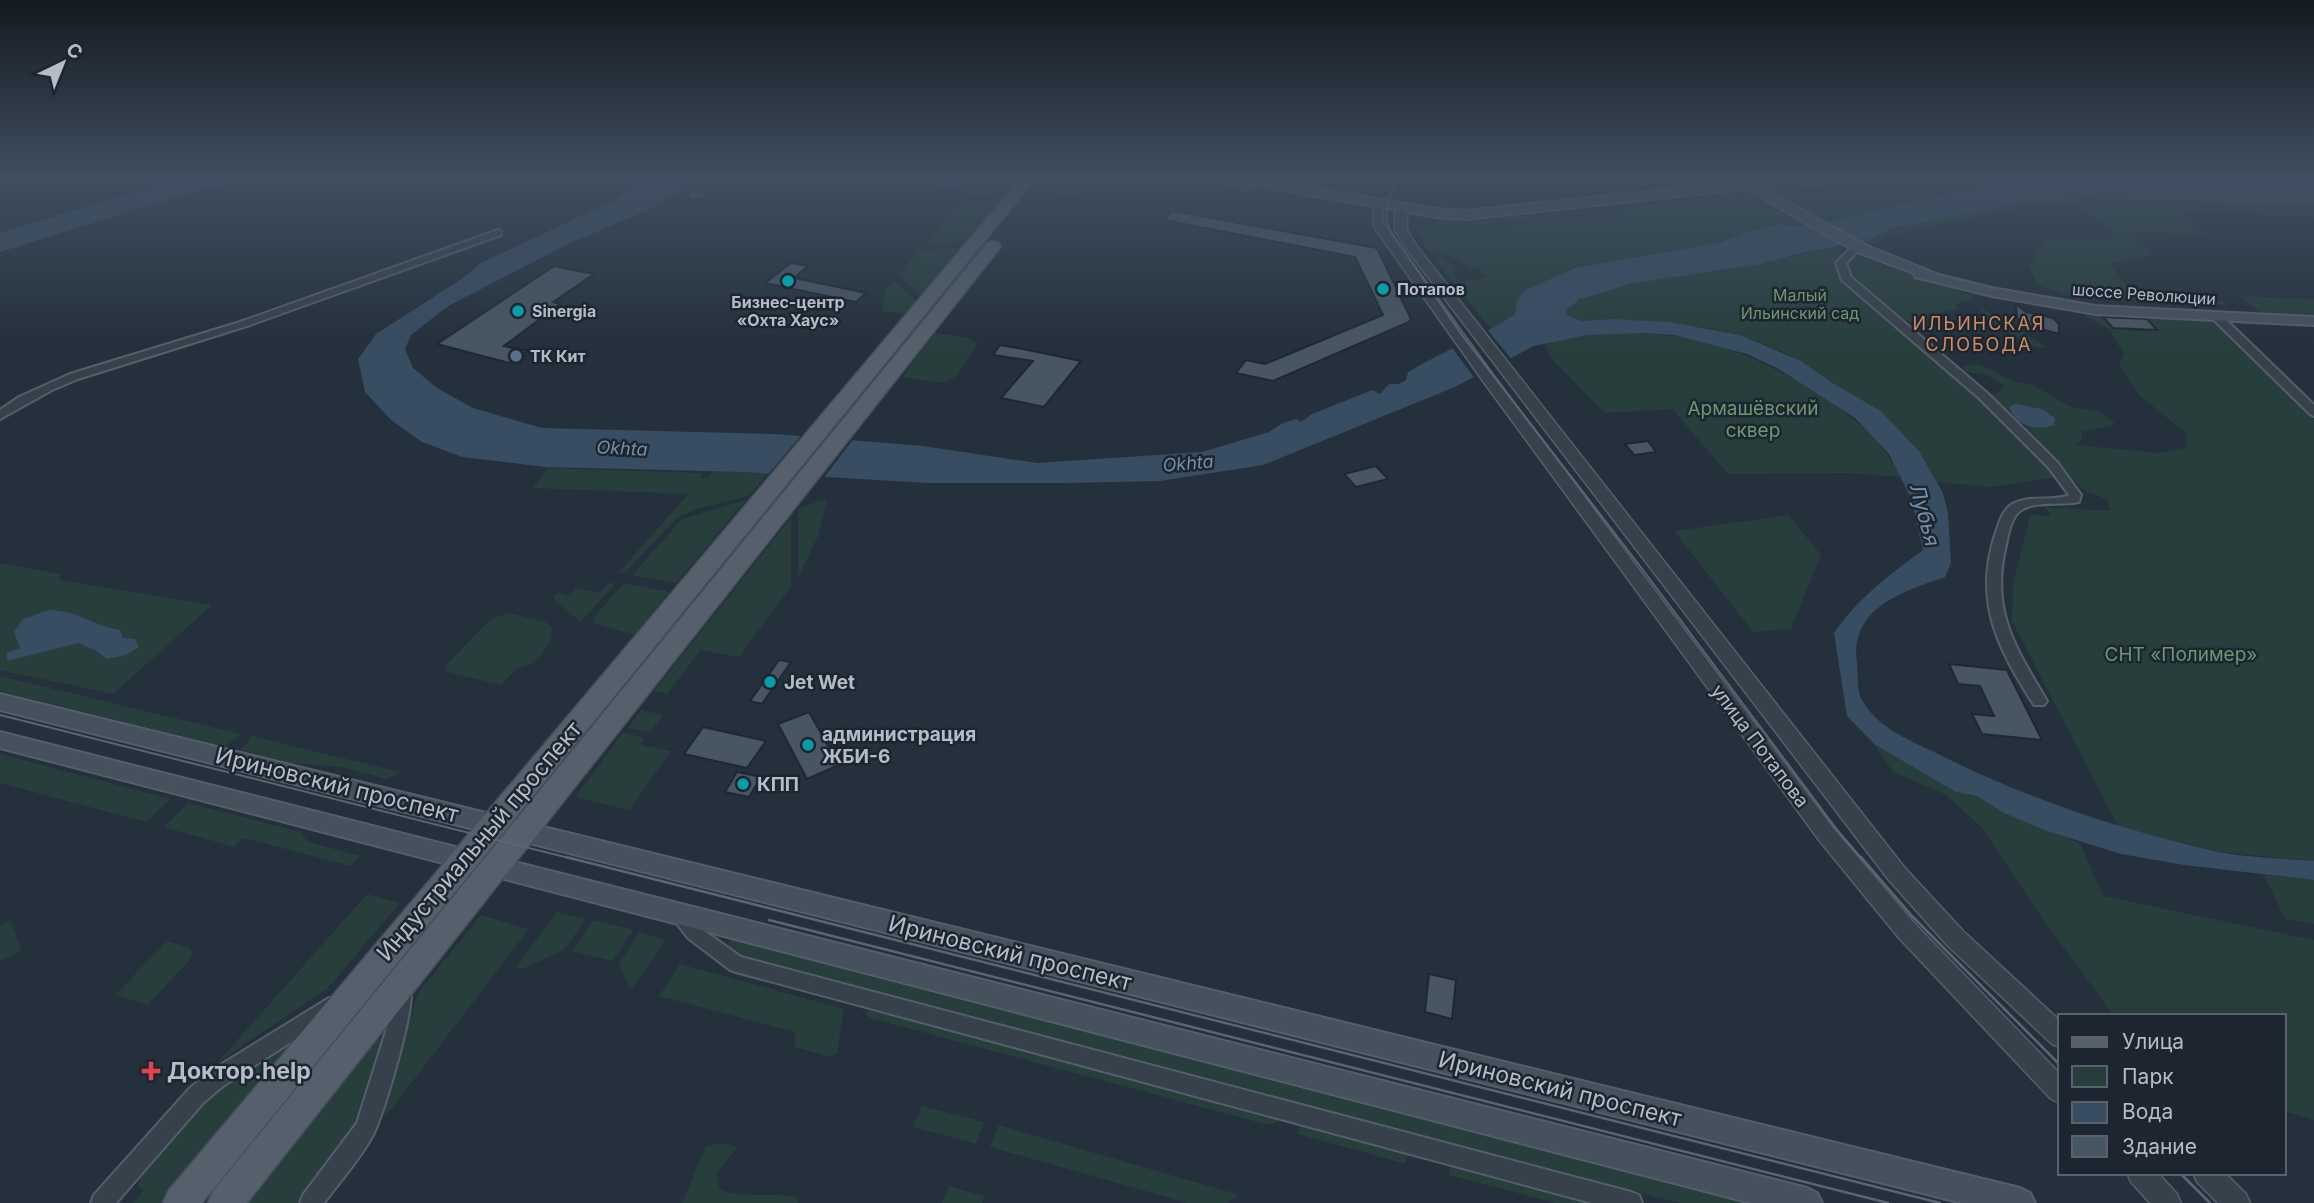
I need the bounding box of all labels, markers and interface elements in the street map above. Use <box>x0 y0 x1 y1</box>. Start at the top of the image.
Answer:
north arrow <box>28 28 98 98</box>
text: С <box>61 38 87 64</box>
marker: Бизнес-центр «Охта Хаус» <box>780 273 796 289</box>
place label: Потапов <box>1397 279 1465 299</box>
street label: шоссе Революции <box>2071 279 2217 309</box>
marker: Потапов <box>1375 281 1391 297</box>
park label: Малый Ильинский сад <box>1741 285 1859 323</box>
place label: Бизнес-центр «Охта Хаус» <box>731 292 845 330</box>
place label: Sinergia <box>532 301 596 321</box>
marker: Sinergia <box>510 303 526 319</box>
district label: ИЛЬИНСКАЯ СЛОБОДА <box>1913 313 2045 355</box>
place label: ТК Кит <box>530 346 586 366</box>
marker: ТК Кит <box>508 348 524 364</box>
park label: Армашёвский сквер <box>1687 397 1819 442</box>
water label: Okhta <box>596 436 648 460</box>
water label: Okhta <box>1162 450 1214 476</box>
water label: Лубья <box>1905 481 1945 549</box>
park label: СНТ «Полимер» <box>2105 643 2257 666</box>
place label: Jet Wet <box>784 671 855 694</box>
marker: Jet Wet <box>762 674 778 690</box>
street label: улица Потапова <box>1706 680 1814 812</box>
street label: Индустриальный проспект <box>371 715 588 966</box>
place label: администрация ЖБИ-6 <box>822 723 976 768</box>
marker: администрация ЖБИ-6 <box>800 737 816 753</box>
street label: Ириновский проспект <box>213 741 462 829</box>
place label: КПП <box>757 773 799 796</box>
marker: КПП <box>735 776 751 792</box>
street label: Ириновский проспект <box>886 909 1135 997</box>
legend <box>2058 1014 2286 1175</box>
text: Улица <box>2122 1029 2184 1054</box>
street label: Ириновский проспект <box>1436 1045 1685 1133</box>
place label: Доктор.help <box>167 1057 311 1085</box>
marker: Доктор.help <box>141 1061 161 1081</box>
text: Парк <box>2122 1064 2174 1089</box>
text: Вода <box>2122 1099 2173 1124</box>
text: Здание <box>2122 1134 2197 1159</box>

